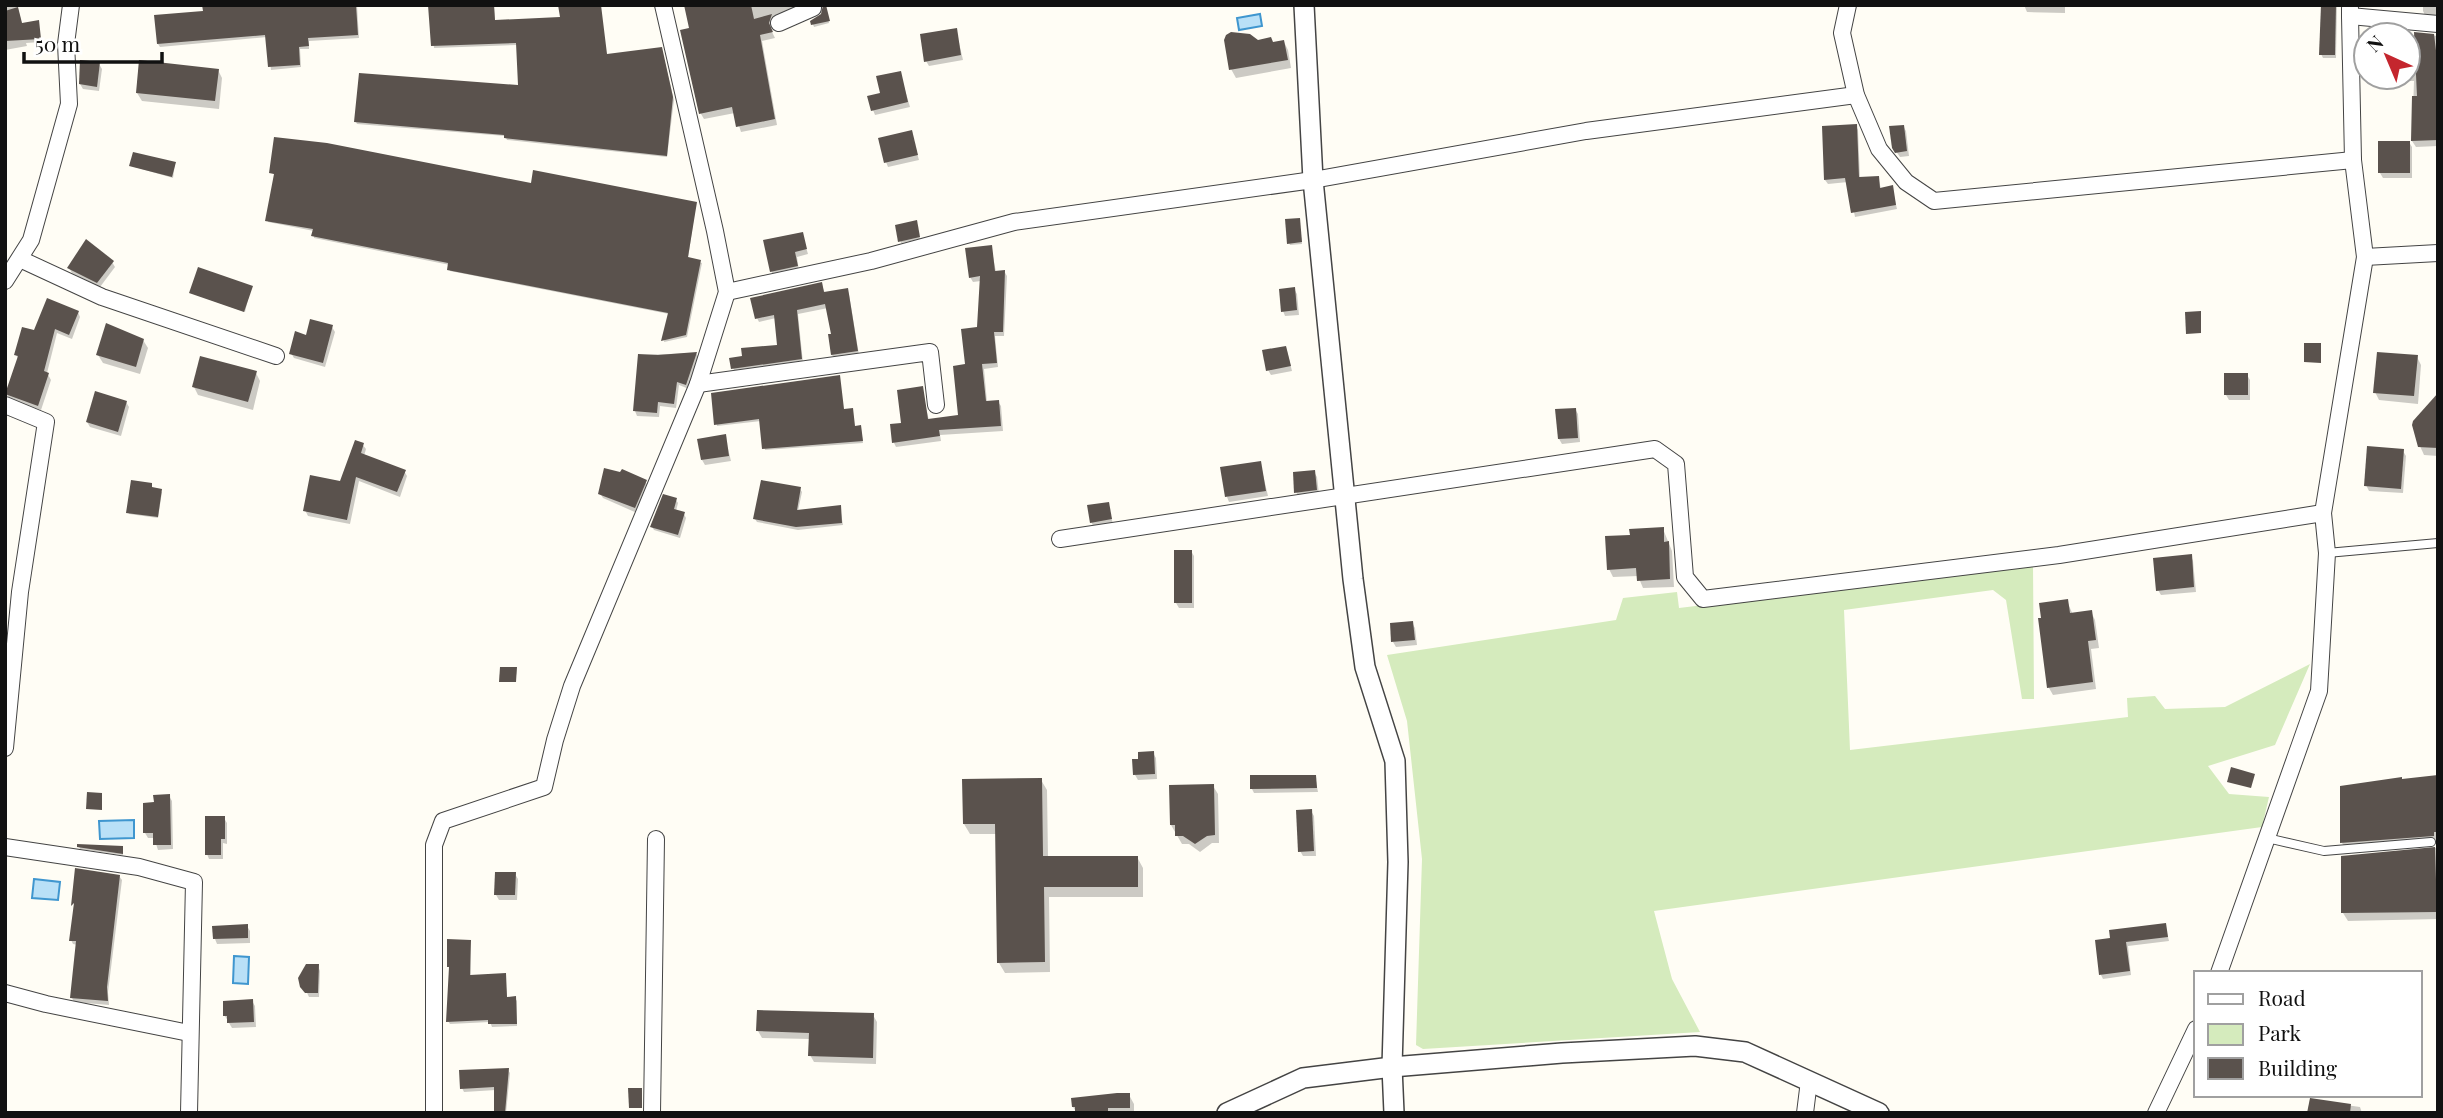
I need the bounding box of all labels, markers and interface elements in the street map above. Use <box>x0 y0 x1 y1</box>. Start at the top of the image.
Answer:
scale bar <box>24 21 163 65</box>
north arrow <box>2352 21 2422 91</box>
text: 50 m <box>35 29 81 57</box>
text: N <box>2361 29 2389 57</box>
legend <box>2194 971 2422 1097</box>
text: Road <box>2258 983 2306 1011</box>
text: Park <box>2258 1018 2302 1046</box>
text: Building <box>2258 1053 2337 1081</box>

